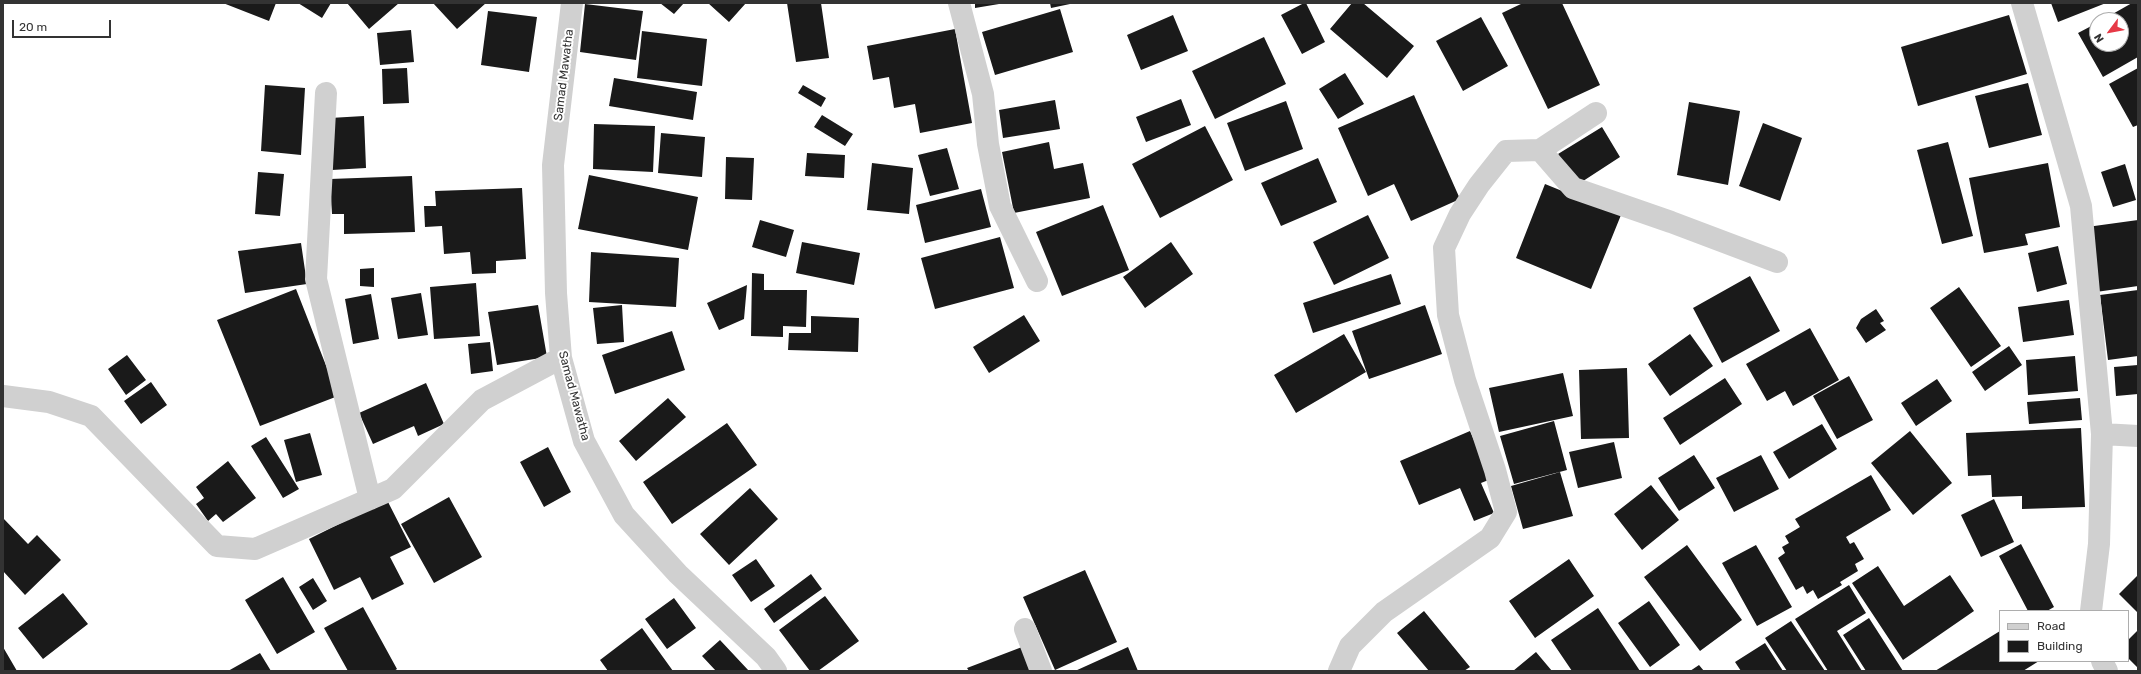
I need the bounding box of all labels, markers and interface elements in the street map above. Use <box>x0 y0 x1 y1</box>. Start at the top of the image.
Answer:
scale bar <box>14 12 113 38</box>
north arrow <box>2089 12 2129 52</box>
text: 20 m <box>19 20 47 34</box>
street label: Samad Mawatha <box>551 28 577 122</box>
text: N <box>2092 31 2107 45</box>
street label: Samad Mawatha <box>555 350 593 442</box>
legend <box>1999 610 2129 662</box>
text: Road <box>2037 619 2065 633</box>
text: Building <box>2037 639 2083 653</box>

